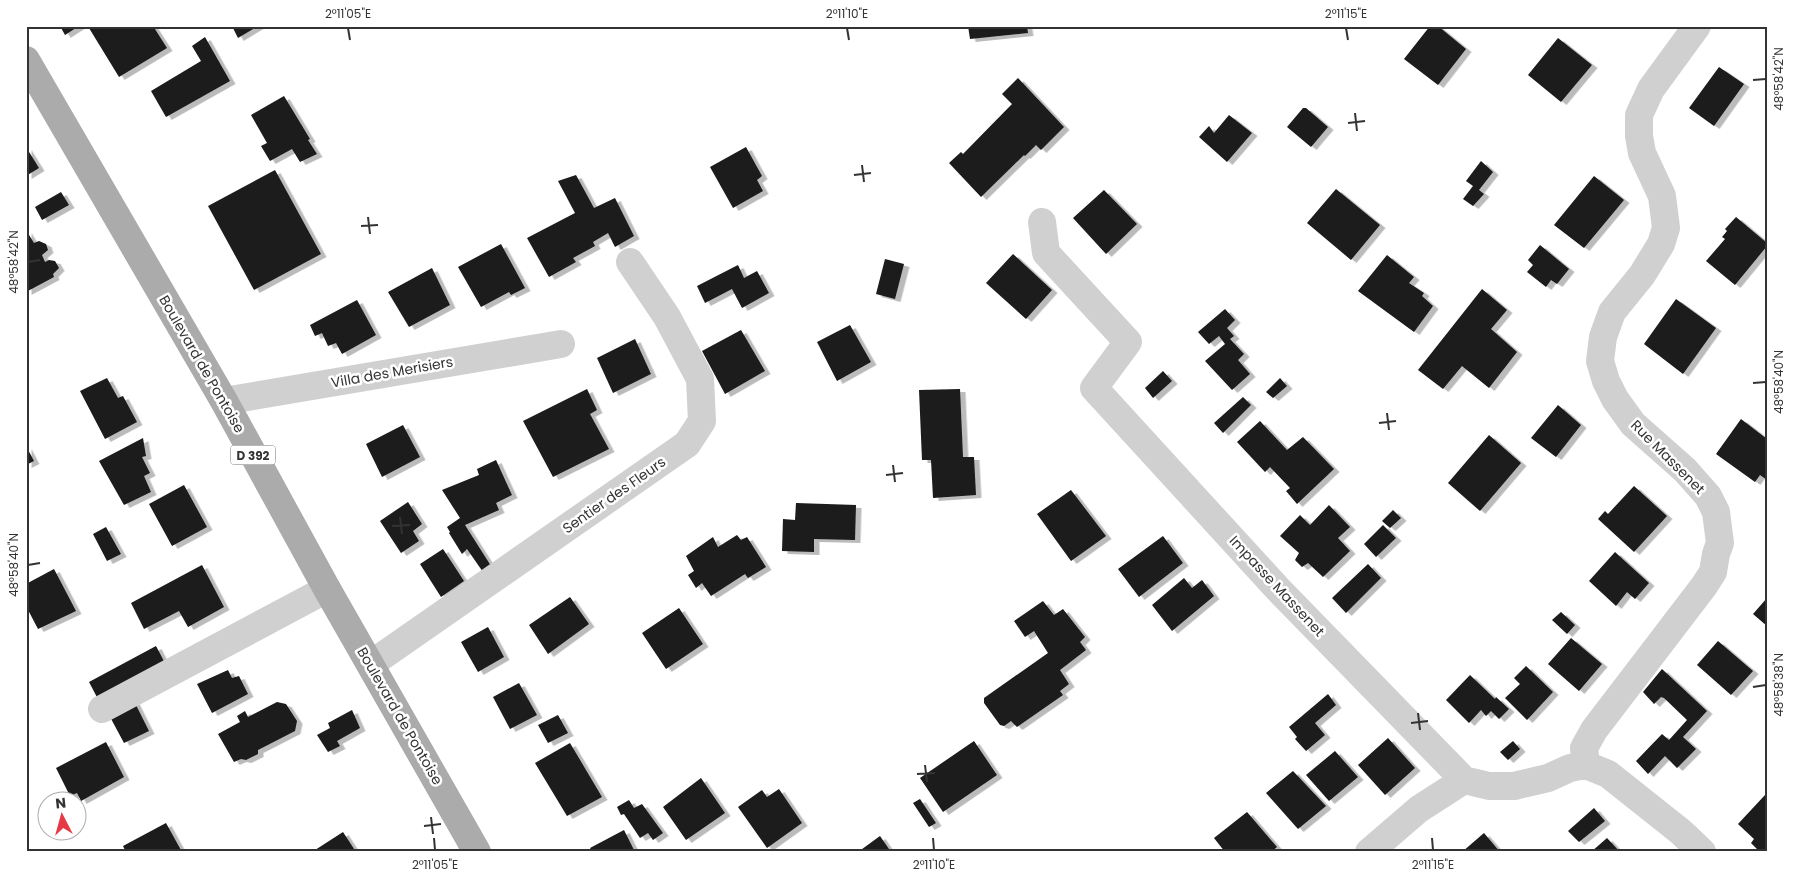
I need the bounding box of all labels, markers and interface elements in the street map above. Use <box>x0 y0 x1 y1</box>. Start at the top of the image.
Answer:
text: 2°11'05"E <box>325 5 371 22</box>
text: 2°11'10"E <box>826 5 868 22</box>
text: 2°11'15"E <box>1325 5 1367 22</box>
text: 48°58'42"N <box>1770 47 1787 111</box>
text: 48°58'42"N <box>5 230 22 294</box>
street label: Boulevard de Pontoise <box>154 292 250 437</box>
text: 48°58'40"N <box>1770 350 1787 414</box>
street label: Villa des Merisiers <box>329 351 455 393</box>
street label: Rue Massenet <box>1626 415 1710 499</box>
road number: D 392 <box>230 446 276 464</box>
street label: Sentier des Fleurs <box>558 452 670 538</box>
street label: Impasse Massenet <box>1225 531 1329 641</box>
text: 48°58'40"N <box>5 533 22 597</box>
street label: Boulevard de Pontoise <box>352 644 448 789</box>
text: 48°58'38"N <box>1770 653 1787 717</box>
north arrow <box>38 790 88 840</box>
text: N <box>54 793 67 814</box>
text: 2°11'05"E <box>412 856 458 873</box>
text: 2°11'10"E <box>913 856 955 873</box>
text: 2°11'15"E <box>1412 856 1454 873</box>

